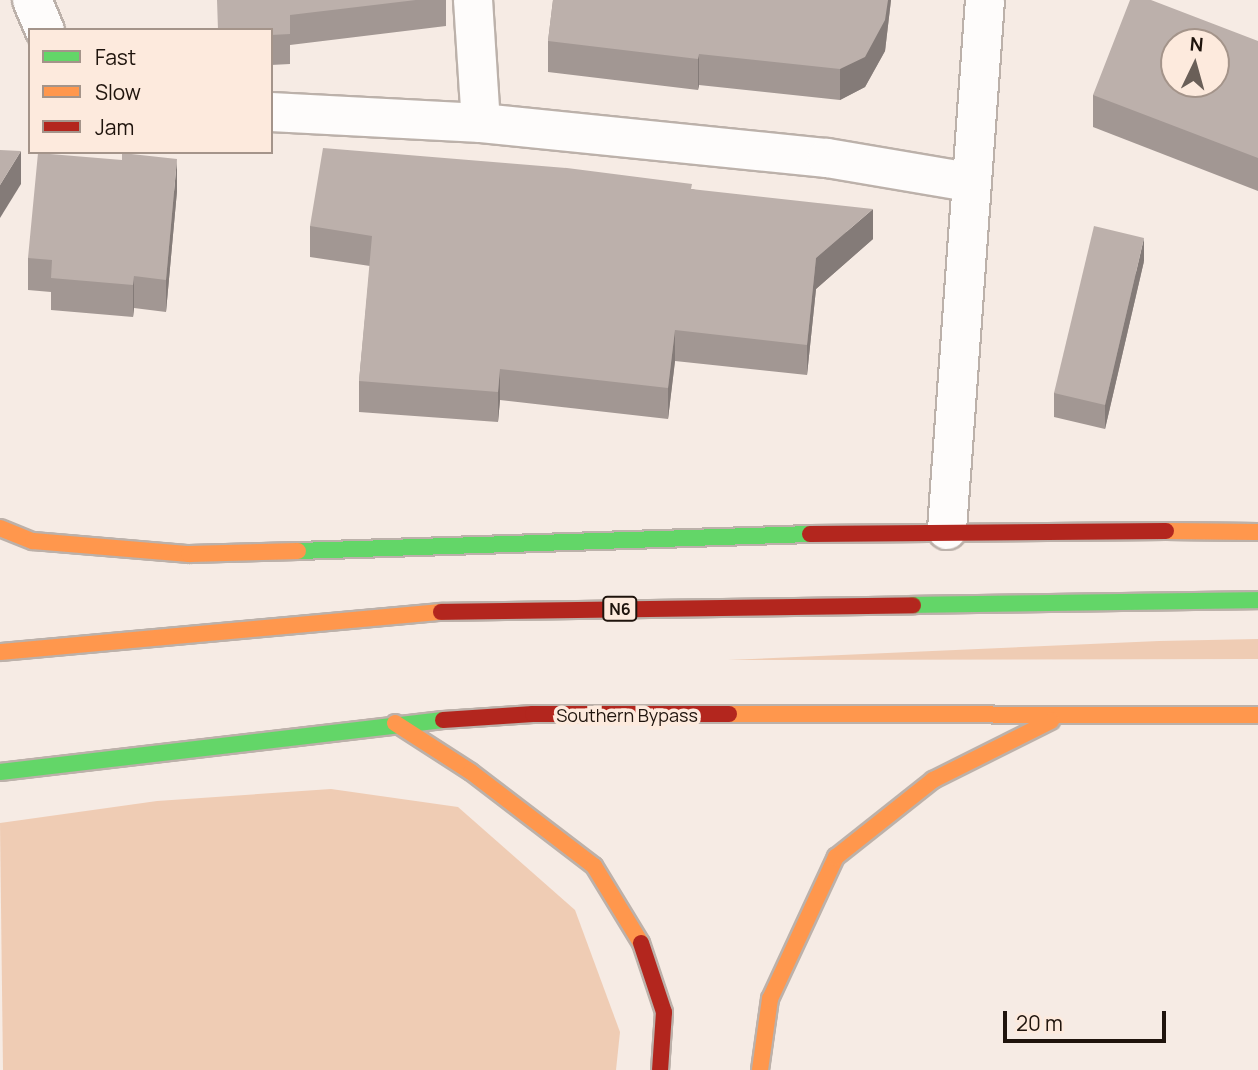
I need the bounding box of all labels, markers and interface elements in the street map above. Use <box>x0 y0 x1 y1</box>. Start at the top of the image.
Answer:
legend <box>28 28 273 154</box>
north arrow <box>1160 28 1230 98</box>
text: N <box>1189 31 1205 58</box>
text: Fast <box>95 43 136 71</box>
text: Slow <box>95 78 141 106</box>
text: Jam <box>95 113 134 141</box>
road number: N6 <box>601 596 639 622</box>
street label: Southern Bypass <box>556 704 698 726</box>
scale bar <box>1006 996 1169 1040</box>
text: 20 m <box>1016 1009 1063 1037</box>

